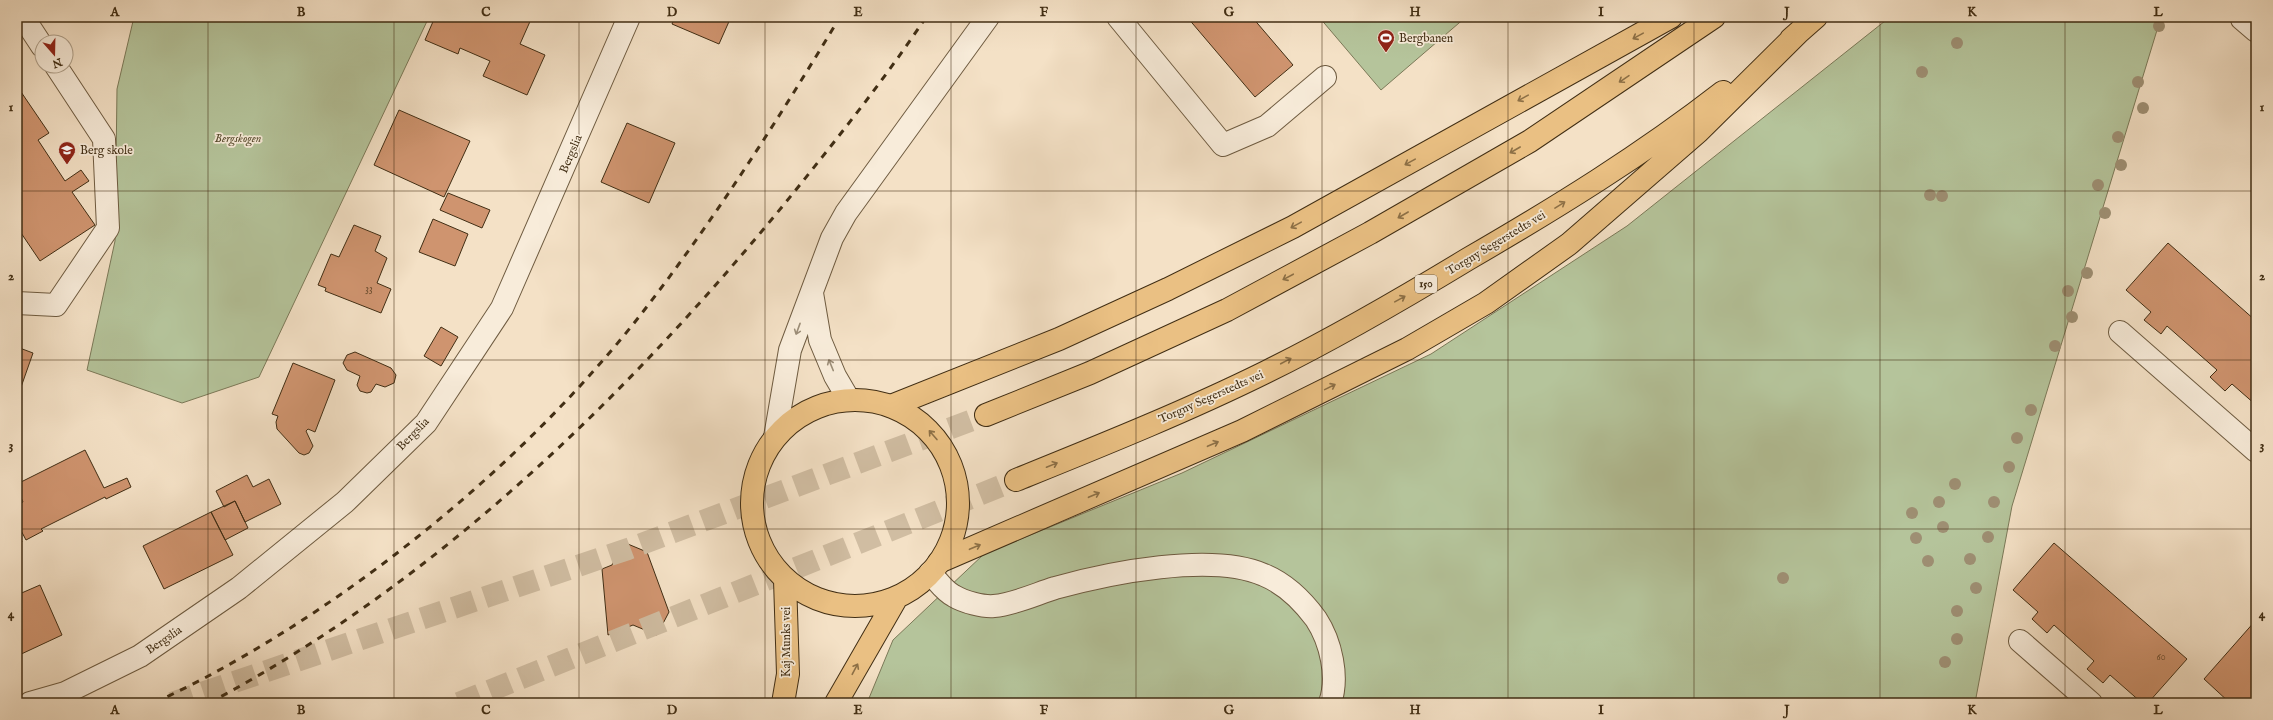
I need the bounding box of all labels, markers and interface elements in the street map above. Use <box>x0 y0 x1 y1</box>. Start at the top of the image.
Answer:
text: A <box>110 4 121 21</box>
text: B <box>297 4 306 21</box>
text: C <box>481 4 491 21</box>
text: D <box>667 4 678 21</box>
text: E <box>853 4 863 21</box>
text: F <box>1040 4 1049 21</box>
text: G <box>1224 4 1235 21</box>
text: H <box>1409 4 1421 21</box>
text: I <box>1598 4 1604 21</box>
text: J <box>1782 4 1790 21</box>
text: K <box>1967 4 1977 21</box>
text: L <box>2152 4 2163 21</box>
sports icon: Bergbanen <box>1376 28 1396 53</box>
place label: Bergbanen <box>1399 31 1454 46</box>
one-way arrow <box>1632 33 1644 41</box>
north arrow <box>34 34 74 74</box>
text: N <box>50 54 65 71</box>
one-way arrow <box>1619 75 1630 83</box>
one-way arrow <box>1517 95 1529 103</box>
text: 1 <box>9 99 14 116</box>
text: 1 <box>2260 99 2265 116</box>
park label: Bergskogen <box>215 131 262 147</box>
street label: Bergslia <box>556 132 586 175</box>
school or university icon: Berg skole <box>57 140 77 165</box>
place label: Berg skole <box>80 143 133 158</box>
one-way arrow <box>1509 146 1521 154</box>
one-way arrow <box>1404 158 1416 166</box>
one-way arrow <box>1554 200 1566 208</box>
street label: Torgny Segerstedts vei <box>1444 207 1548 279</box>
one-way arrow <box>1397 211 1409 219</box>
one-way arrow <box>1290 222 1302 229</box>
text: 2 <box>8 268 14 285</box>
text: 2 <box>2259 268 2265 285</box>
one-way arrow <box>1283 274 1295 281</box>
road number: 150 <box>1415 275 1437 293</box>
house number: 33 <box>365 283 373 296</box>
one-way arrow <box>1394 295 1406 303</box>
one-way arrow <box>794 322 802 334</box>
one-way arrow <box>1280 357 1292 365</box>
one-way arrow <box>826 360 834 372</box>
street label: Torgny Segerstedts vei <box>1156 367 1266 427</box>
one-way arrow <box>1324 383 1336 390</box>
street label: Bergslia <box>394 414 433 454</box>
one-way arrow <box>928 430 937 441</box>
text: 3 <box>9 437 14 454</box>
text: 3 <box>2260 437 2265 454</box>
one-way arrow <box>1207 439 1219 447</box>
one-way arrow <box>1045 461 1057 468</box>
one-way arrow <box>1088 491 1100 498</box>
one-way arrow <box>968 543 980 550</box>
text: 4 <box>8 606 15 623</box>
text: 4 <box>2259 606 2266 623</box>
street label: Kaj Munks vei <box>779 607 794 677</box>
street label: Bergslia <box>143 622 186 657</box>
house number: 60 <box>2156 651 2166 664</box>
one-way arrow <box>852 664 860 676</box>
text: A <box>110 702 121 719</box>
text: B <box>297 702 306 719</box>
text: C <box>481 702 491 719</box>
text: D <box>667 702 678 719</box>
text: E <box>853 702 863 719</box>
text: F <box>1040 702 1049 719</box>
text: G <box>1224 702 1235 719</box>
text: H <box>1409 702 1421 719</box>
text: I <box>1598 702 1604 719</box>
text: J <box>1782 702 1790 719</box>
text: K <box>1967 702 1977 719</box>
text: L <box>2152 702 2163 719</box>

